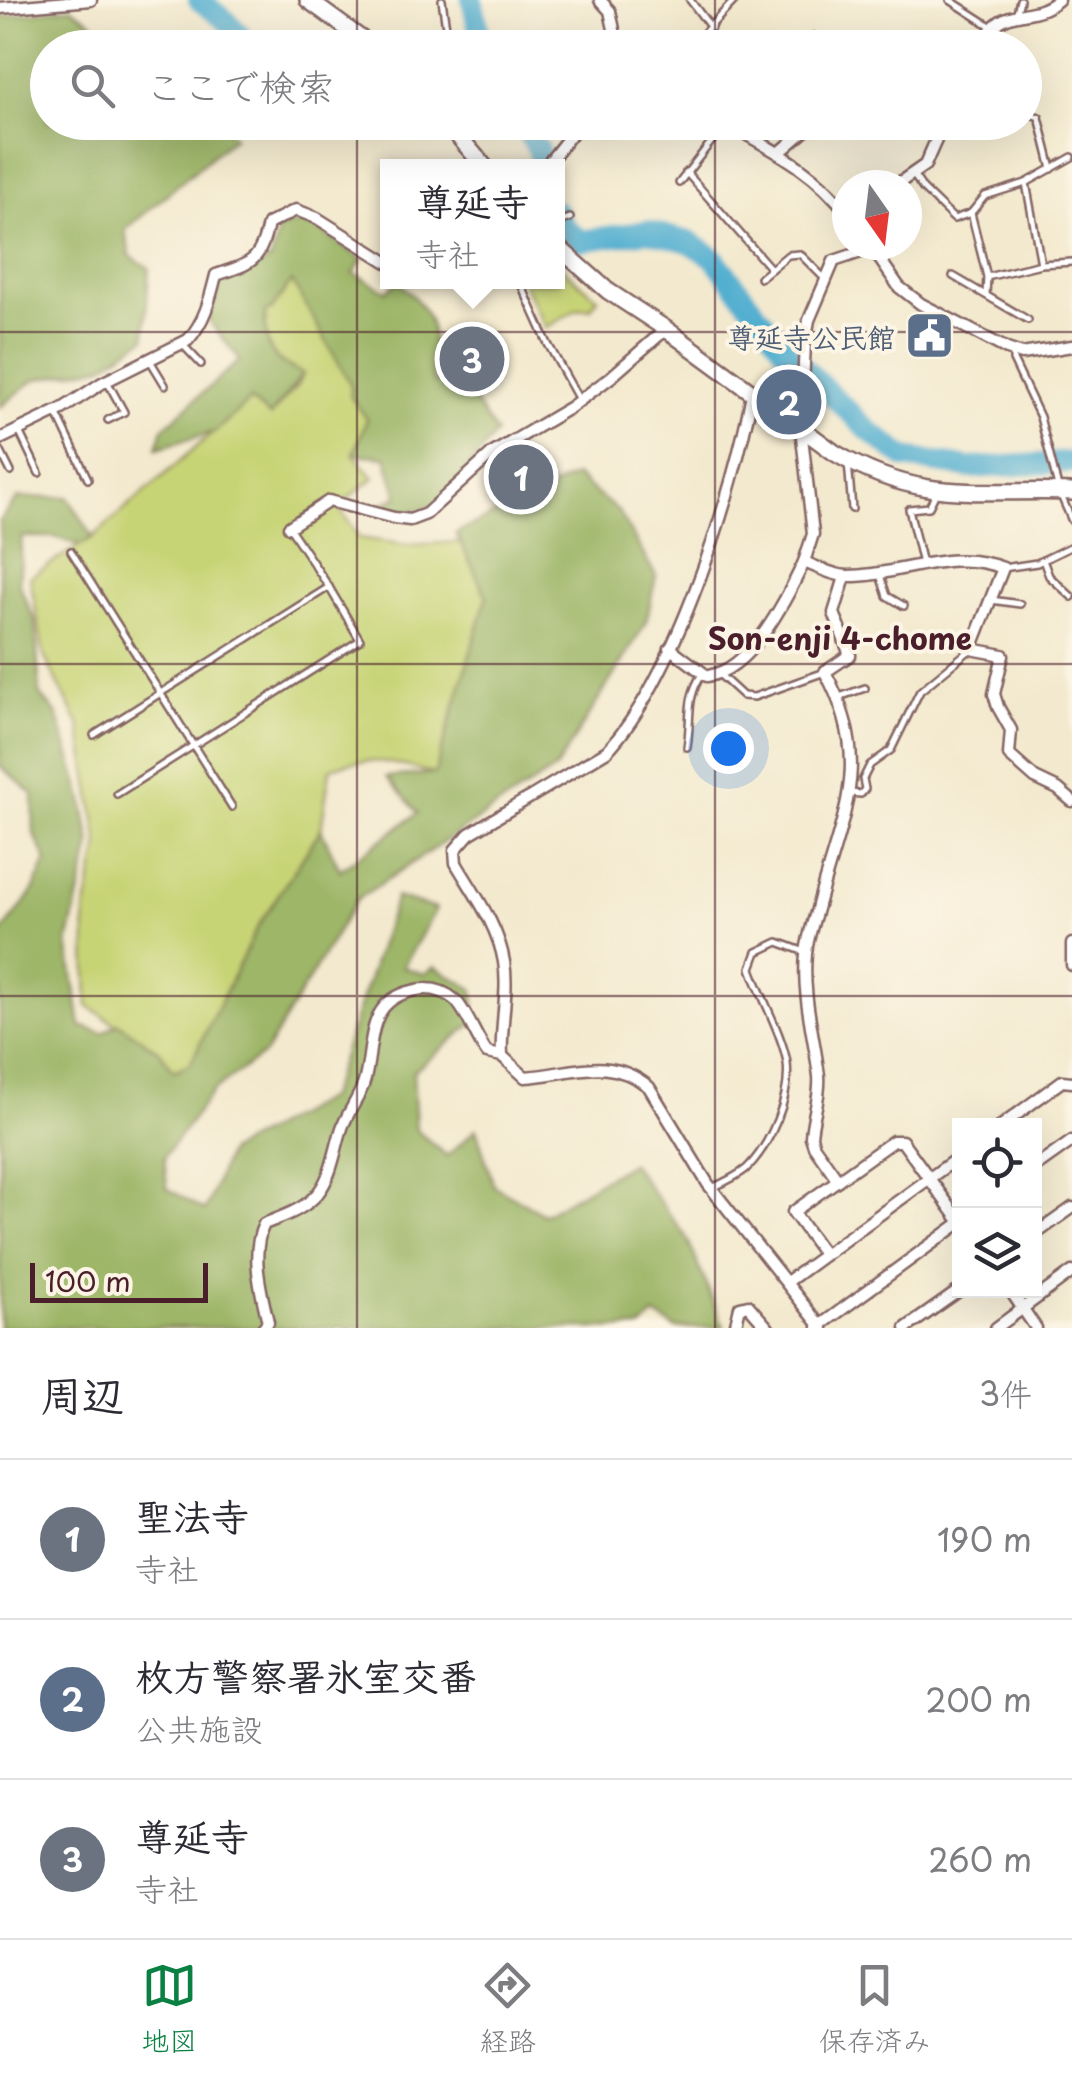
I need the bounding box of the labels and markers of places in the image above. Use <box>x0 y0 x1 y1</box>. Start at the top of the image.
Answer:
public building icon: 尊延寺公民館 <box>904 310 956 362</box>
place label: 尊延寺公民館 <box>727 315 895 358</box>
pin: 3 <box>440 322 504 396</box>
pin: 2 <box>756 364 822 440</box>
pin: 1 <box>488 440 554 514</box>

